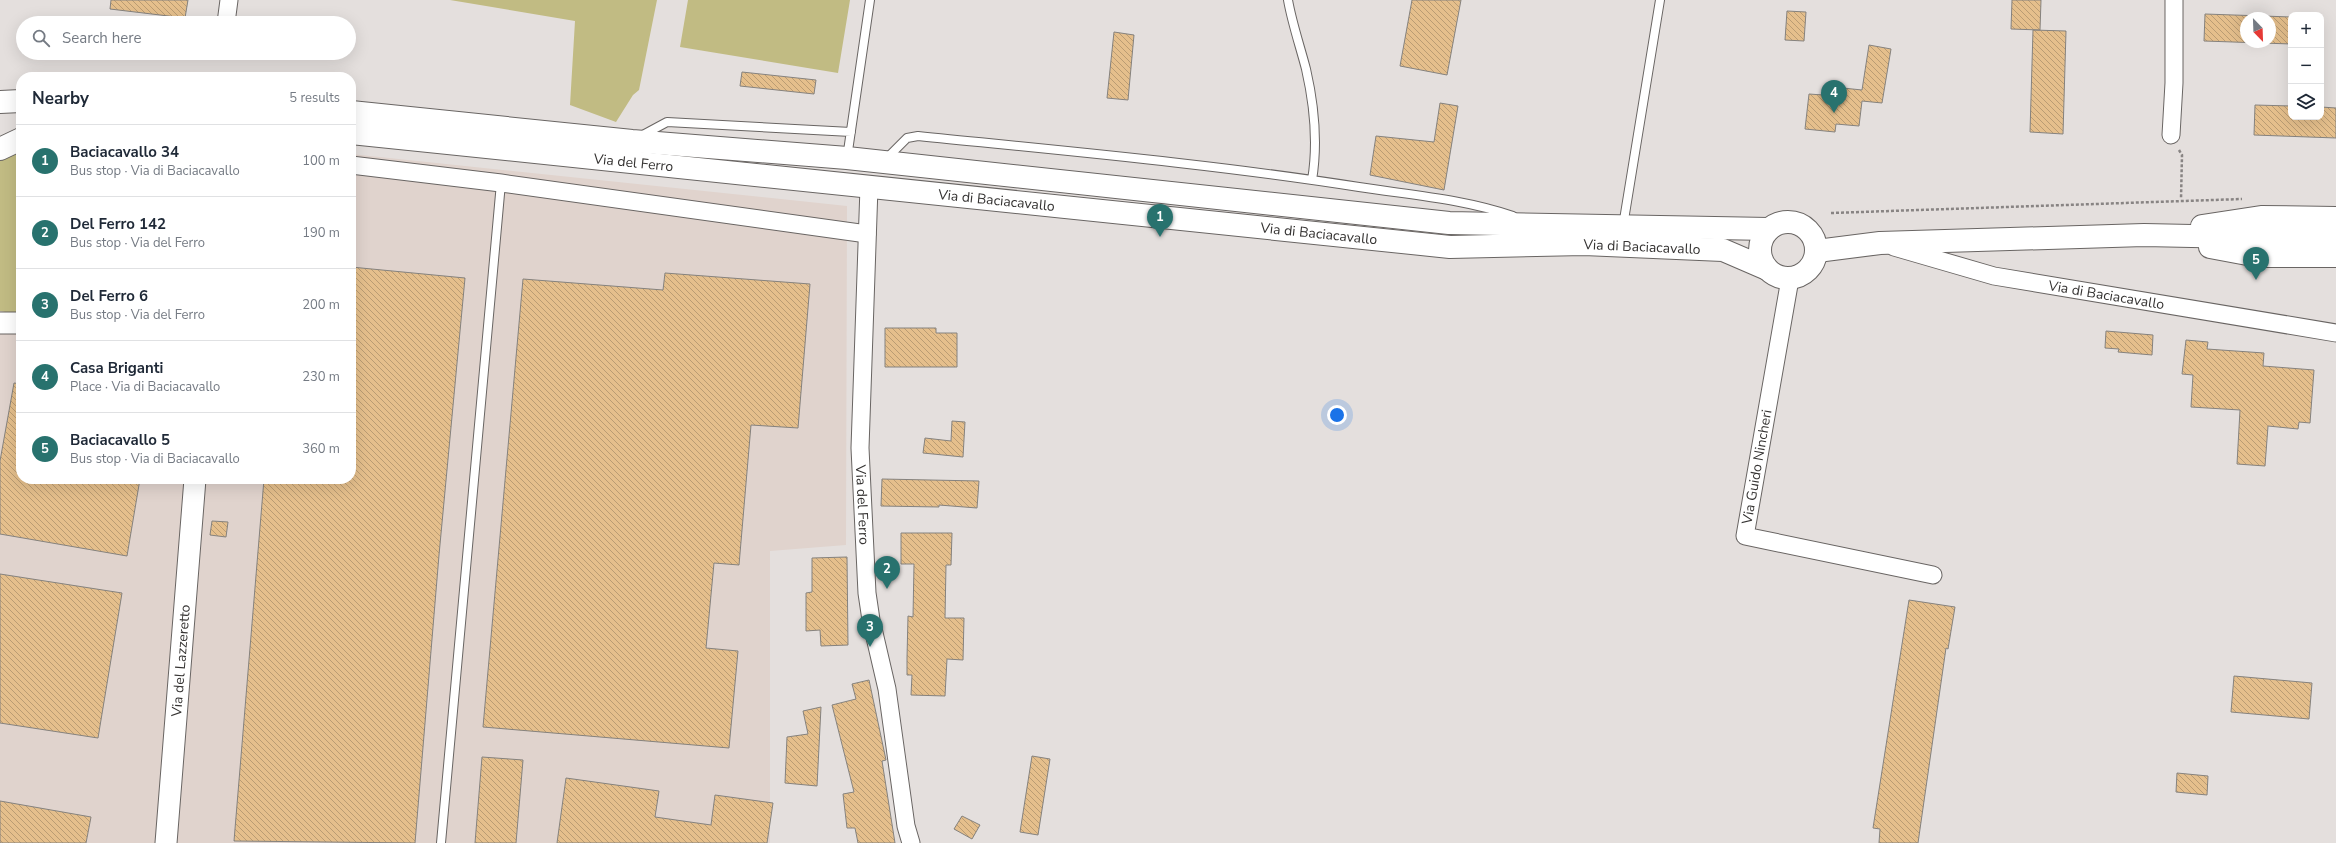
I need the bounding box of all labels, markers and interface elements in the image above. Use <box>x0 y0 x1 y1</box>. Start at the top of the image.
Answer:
north arrow <box>2240 12 2276 48</box>
map controls <box>2288 12 2324 120</box>
button: + <box>2288 12 2324 48</box>
search box <box>16 16 356 60</box>
icon: search <box>30 27 52 49</box>
text: Search here <box>62 28 142 48</box>
button: − <box>2288 48 2324 84</box>
pin: 4 <box>1821 80 1847 113</box>
button: layers <box>2288 84 2324 120</box>
text: Nearby <box>32 87 89 110</box>
text: 5 results <box>289 89 340 107</box>
text: Baciacavallo 34 <box>70 142 179 162</box>
street label: Via del Ferro <box>592 149 674 176</box>
text: 1 <box>41 152 49 170</box>
text: 100 m <box>302 152 340 170</box>
text: Bus stop · Via di Baciacavallo <box>70 162 240 180</box>
street label: Via di Baciacavallo <box>936 184 1056 215</box>
pin: 1 <box>1147 204 1173 237</box>
text: Del Ferro 142 <box>70 214 166 234</box>
street label: Via di Baciacavallo <box>1258 218 1378 249</box>
text: 2 <box>41 224 49 242</box>
text: 190 m <box>302 224 340 242</box>
text: Bus stop · Via del Ferro <box>70 234 205 252</box>
street label: Via di Baciacavallo <box>1582 234 1701 259</box>
pin: 5 <box>2243 247 2269 280</box>
street label: Via di Baciacavallo <box>2046 276 2166 314</box>
text: Del Ferro 6 <box>70 286 148 306</box>
text: 3 <box>41 296 49 314</box>
text: 200 m <box>302 296 340 314</box>
text: Bus stop · Via del Ferro <box>70 306 205 324</box>
text: Casa Briganti <box>70 358 163 378</box>
text: 4 <box>41 368 49 386</box>
text: 230 m <box>302 368 340 386</box>
text: Place · Via di Baciacavallo <box>70 378 220 396</box>
your location <box>1327 405 1347 425</box>
street label: Via Guido Nincheri <box>1737 408 1776 527</box>
text: Baciacavallo 5 <box>70 430 170 450</box>
text: 5 <box>41 440 49 458</box>
text: 360 m <box>302 440 340 458</box>
text: Bus stop · Via di Baciacavallo <box>70 450 240 468</box>
street label: Via del Ferro <box>851 463 874 545</box>
pin: 2 <box>874 556 900 589</box>
street label: Via del Lazzeretto <box>167 604 194 718</box>
pin: 3 <box>857 614 883 647</box>

